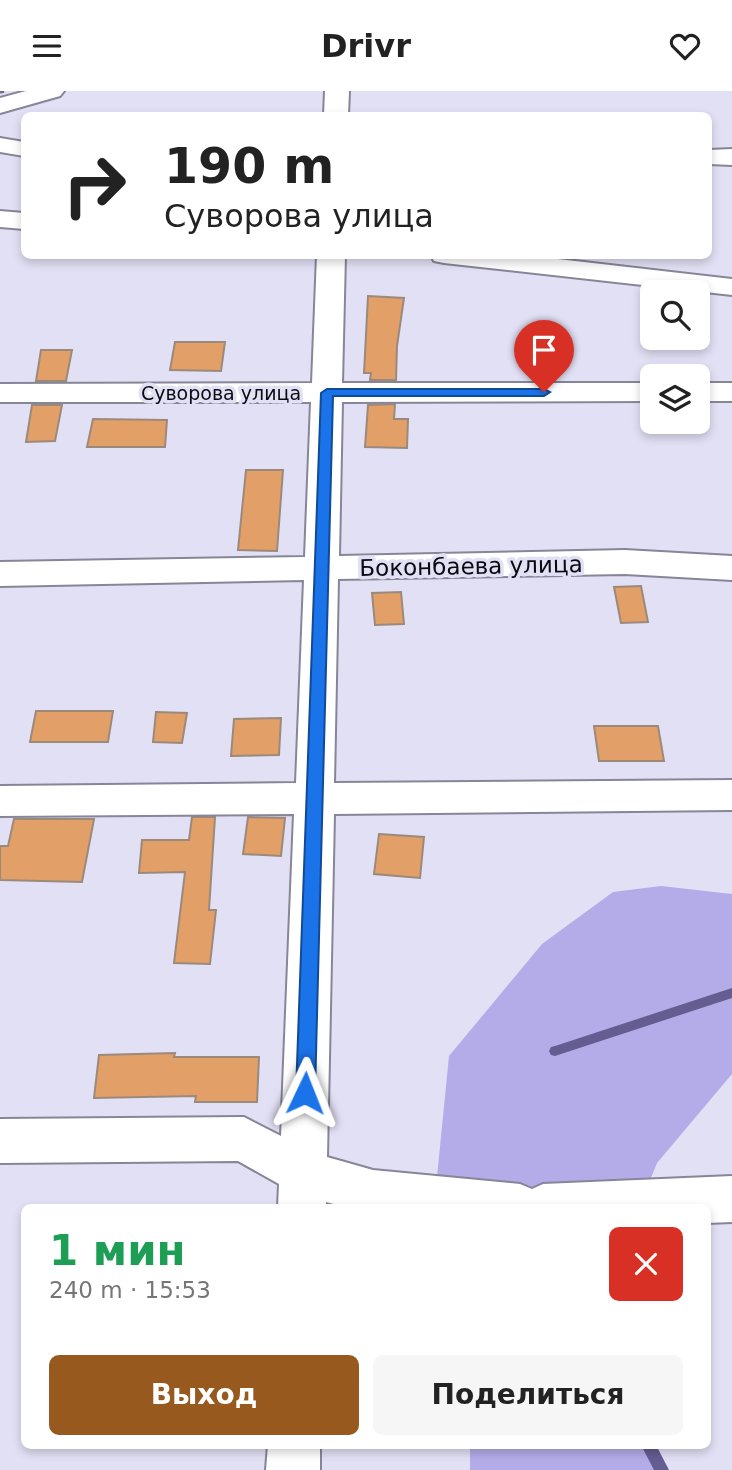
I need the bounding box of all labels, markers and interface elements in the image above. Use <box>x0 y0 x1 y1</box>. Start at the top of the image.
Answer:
icon: menu <box>28 27 66 65</box>
text: Drivr <box>321 27 411 65</box>
icon: heart <box>666 27 704 65</box>
text: 190 m <box>164 138 334 195</box>
icon: right <box>49 140 140 231</box>
text: Суворова улица <box>164 197 434 235</box>
map controls <box>640 280 710 434</box>
button: search <box>640 280 710 350</box>
pin <box>514 320 574 392</box>
icon: arrive <box>525 331 563 369</box>
button: layers <box>640 364 710 434</box>
street label: Суворова улица <box>141 382 301 404</box>
street label: Боконбаева улица <box>359 551 583 581</box>
position arrow <box>268 1056 342 1130</box>
text: 1 мин <box>49 1226 186 1275</box>
button: close <box>609 1227 683 1301</box>
text: 240 m · 15:53 <box>49 1277 211 1303</box>
button: Выход <box>49 1355 359 1435</box>
button: Поделиться <box>373 1355 683 1435</box>

